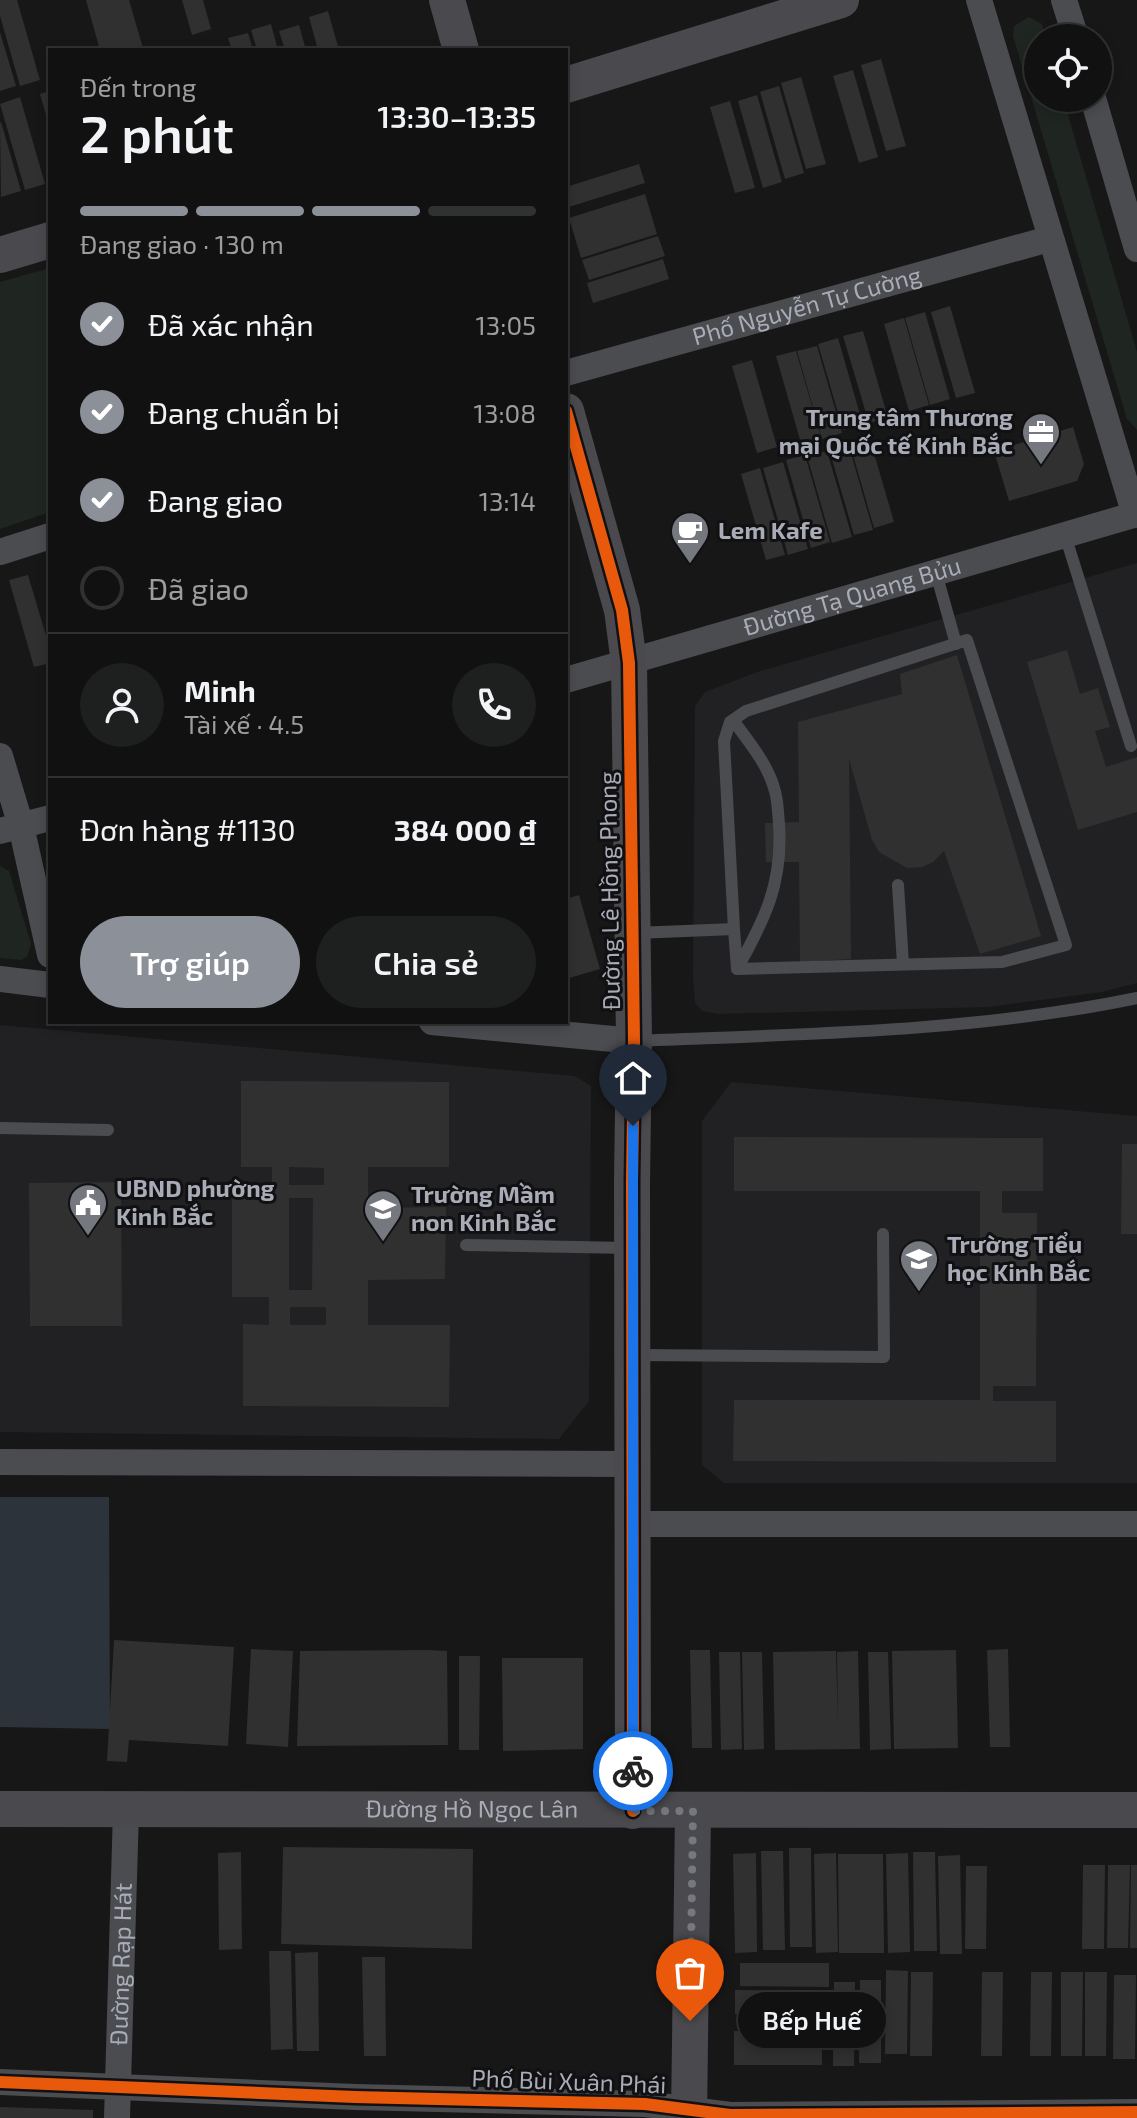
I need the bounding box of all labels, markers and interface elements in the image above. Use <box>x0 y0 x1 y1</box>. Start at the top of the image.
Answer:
map controls <box>1024 24 1112 112</box>
button: locate <box>1024 24 1112 112</box>
text: Đến trong <box>80 71 196 102</box>
text: 13:30–13:35 <box>377 98 536 134</box>
text: 2 phút <box>80 101 234 163</box>
text: Đang giao · 130 m <box>80 228 284 259</box>
street label: Phố Nguyễn Tự Cường <box>689 259 924 350</box>
icon: check <box>80 302 124 346</box>
text: Đã xác nhận <box>148 306 314 342</box>
text: 13:05 <box>475 309 536 340</box>
icon: check <box>80 390 124 434</box>
text: Đang chuẩn bị <box>148 394 340 430</box>
text: 13:08 <box>474 397 536 428</box>
place label: Trung tâm Thương mại Quốc tế Kinh Bắc <box>779 402 1013 460</box>
office icon: Trung tâm Thương mại Quốc tế Kinh Bắc <box>1020 411 1062 466</box>
icon: check <box>80 478 124 522</box>
text: Đang giao <box>148 482 283 518</box>
text: 13:14 <box>479 485 536 516</box>
cafe icon: Lem Kafe <box>669 510 711 565</box>
place label: Lem Kafe <box>718 515 823 544</box>
street label: Đường Tạ Quang Bửu <box>740 550 964 641</box>
text: Đã giao <box>148 570 249 606</box>
button: person <box>80 663 164 747</box>
button: phone <box>452 663 536 747</box>
text: Minh <box>184 672 256 708</box>
text: Tài xế · 4.5 <box>184 708 304 739</box>
street label: Đường Lê Hồng Phong <box>592 771 625 1011</box>
text: Đơn hàng #1130 <box>80 811 296 847</box>
text: 384 000 ₫ <box>394 811 536 847</box>
button: Trợ giúp <box>80 916 300 1008</box>
button: Chia sẻ <box>316 916 536 1008</box>
pin <box>599 1044 667 1126</box>
icon: home <box>611 1056 655 1100</box>
place label: UBND phường Kinh Bắc <box>116 1173 275 1230</box>
place label: Trường Mầm non Kinh Bắc <box>411 1179 556 1236</box>
public building icon: UBND phường Kinh Bắc <box>67 1182 109 1237</box>
school or university icon: Trường Mầm non Kinh Bắc <box>362 1188 404 1243</box>
place label: Trường Tiểu học Kinh Bắc <box>947 1229 1090 1286</box>
school or university icon: Trường Tiểu học Kinh Bắc <box>898 1238 940 1293</box>
courier <box>593 1731 673 1811</box>
icon: bike <box>611 1749 655 1793</box>
street label: Đường Hồ Ngọc Lân <box>366 1793 578 1823</box>
street label: Đường Rạp Hát <box>103 1882 137 2046</box>
pin <box>656 1939 724 2021</box>
icon: bag <box>668 1951 712 1995</box>
callout: Bếp Huế <box>738 1993 886 2049</box>
text: Bếp Huế <box>762 2004 862 2035</box>
street label: Phố Bùi Xuân Phái <box>471 2063 667 2098</box>

